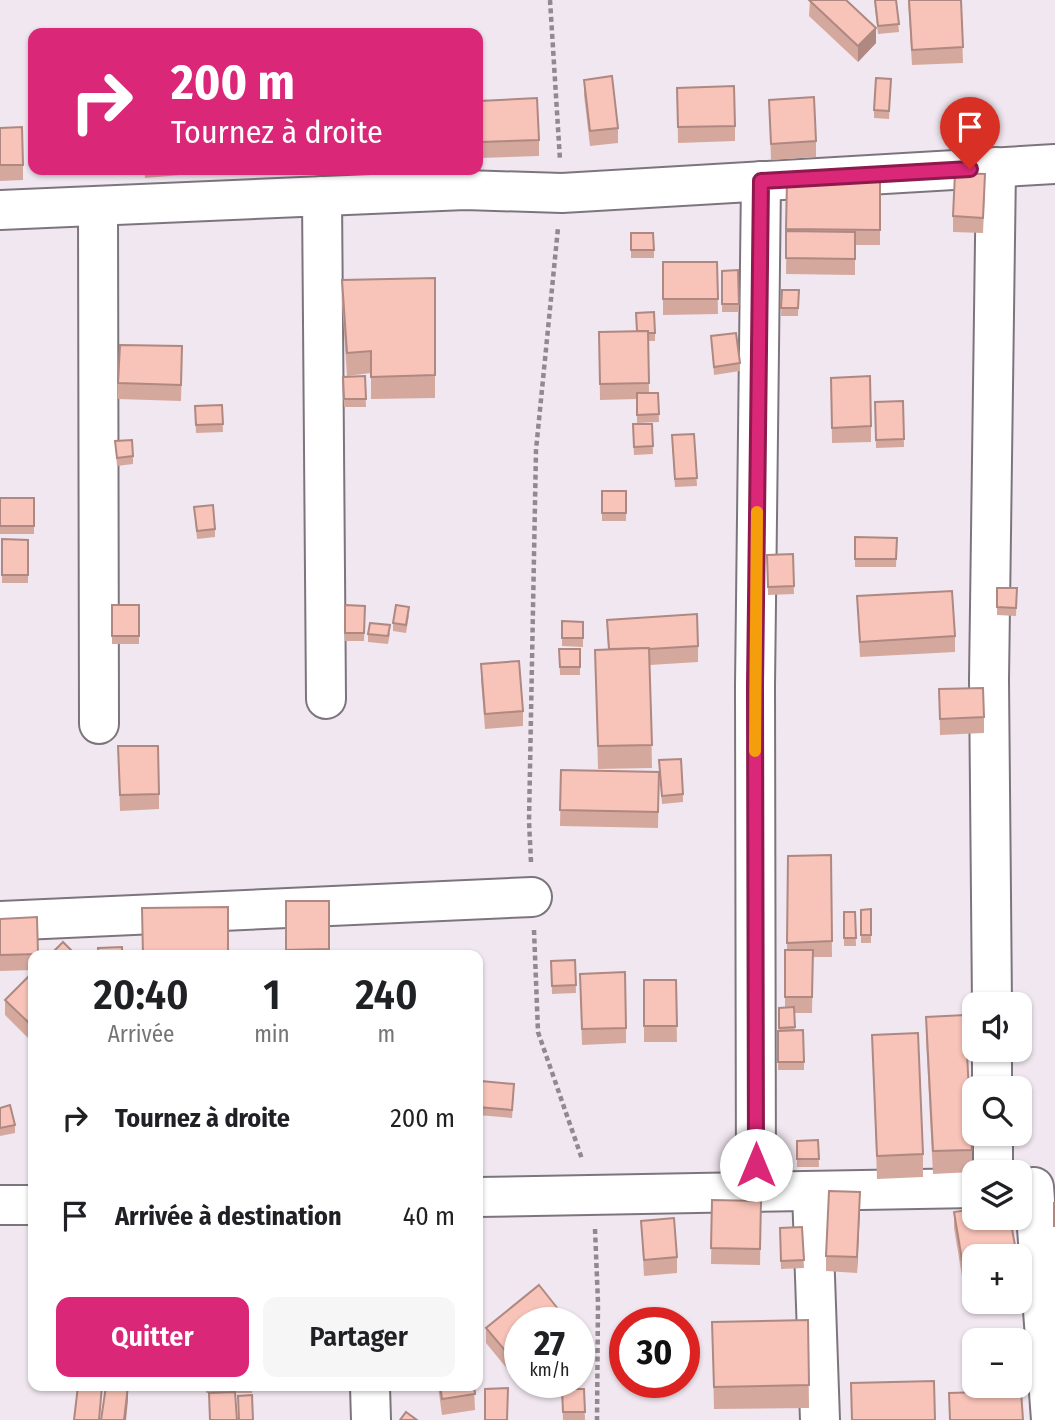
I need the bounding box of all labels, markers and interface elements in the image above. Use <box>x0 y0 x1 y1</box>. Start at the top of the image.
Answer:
text: 200 m <box>171 53 295 112</box>
icon: right <box>56 56 147 147</box>
pin <box>940 97 1000 169</box>
icon: arrive <box>951 108 989 146</box>
text: Tournez à droite <box>171 113 383 151</box>
text: 20:40 <box>93 970 189 1020</box>
text: 1 <box>263 970 281 1020</box>
text: 240 <box>355 970 418 1020</box>
map controls <box>962 992 1032 1398</box>
button: sound <box>962 992 1032 1062</box>
text: Arrivée <box>108 1020 174 1048</box>
text: min <box>254 1020 290 1048</box>
text: m <box>378 1020 395 1048</box>
button: search <box>962 1076 1032 1146</box>
icon: right <box>56 1099 94 1137</box>
text: Tournez à droite <box>115 1103 290 1134</box>
text: 200 m <box>390 1103 455 1134</box>
position arrow <box>719 1128 793 1202</box>
button: layers <box>962 1160 1032 1230</box>
icon: arrive <box>56 1197 94 1235</box>
text: Arrivée à destination <box>115 1201 342 1232</box>
text: 40 m <box>403 1201 455 1232</box>
button: + <box>962 1244 1032 1314</box>
button: Quitter <box>56 1297 249 1377</box>
button: Partager <box>263 1297 455 1377</box>
speed limit sign: 30 <box>609 1307 700 1398</box>
text: 27 <box>534 1322 565 1364</box>
button: − <box>962 1328 1032 1398</box>
text: km/h <box>529 1359 570 1381</box>

